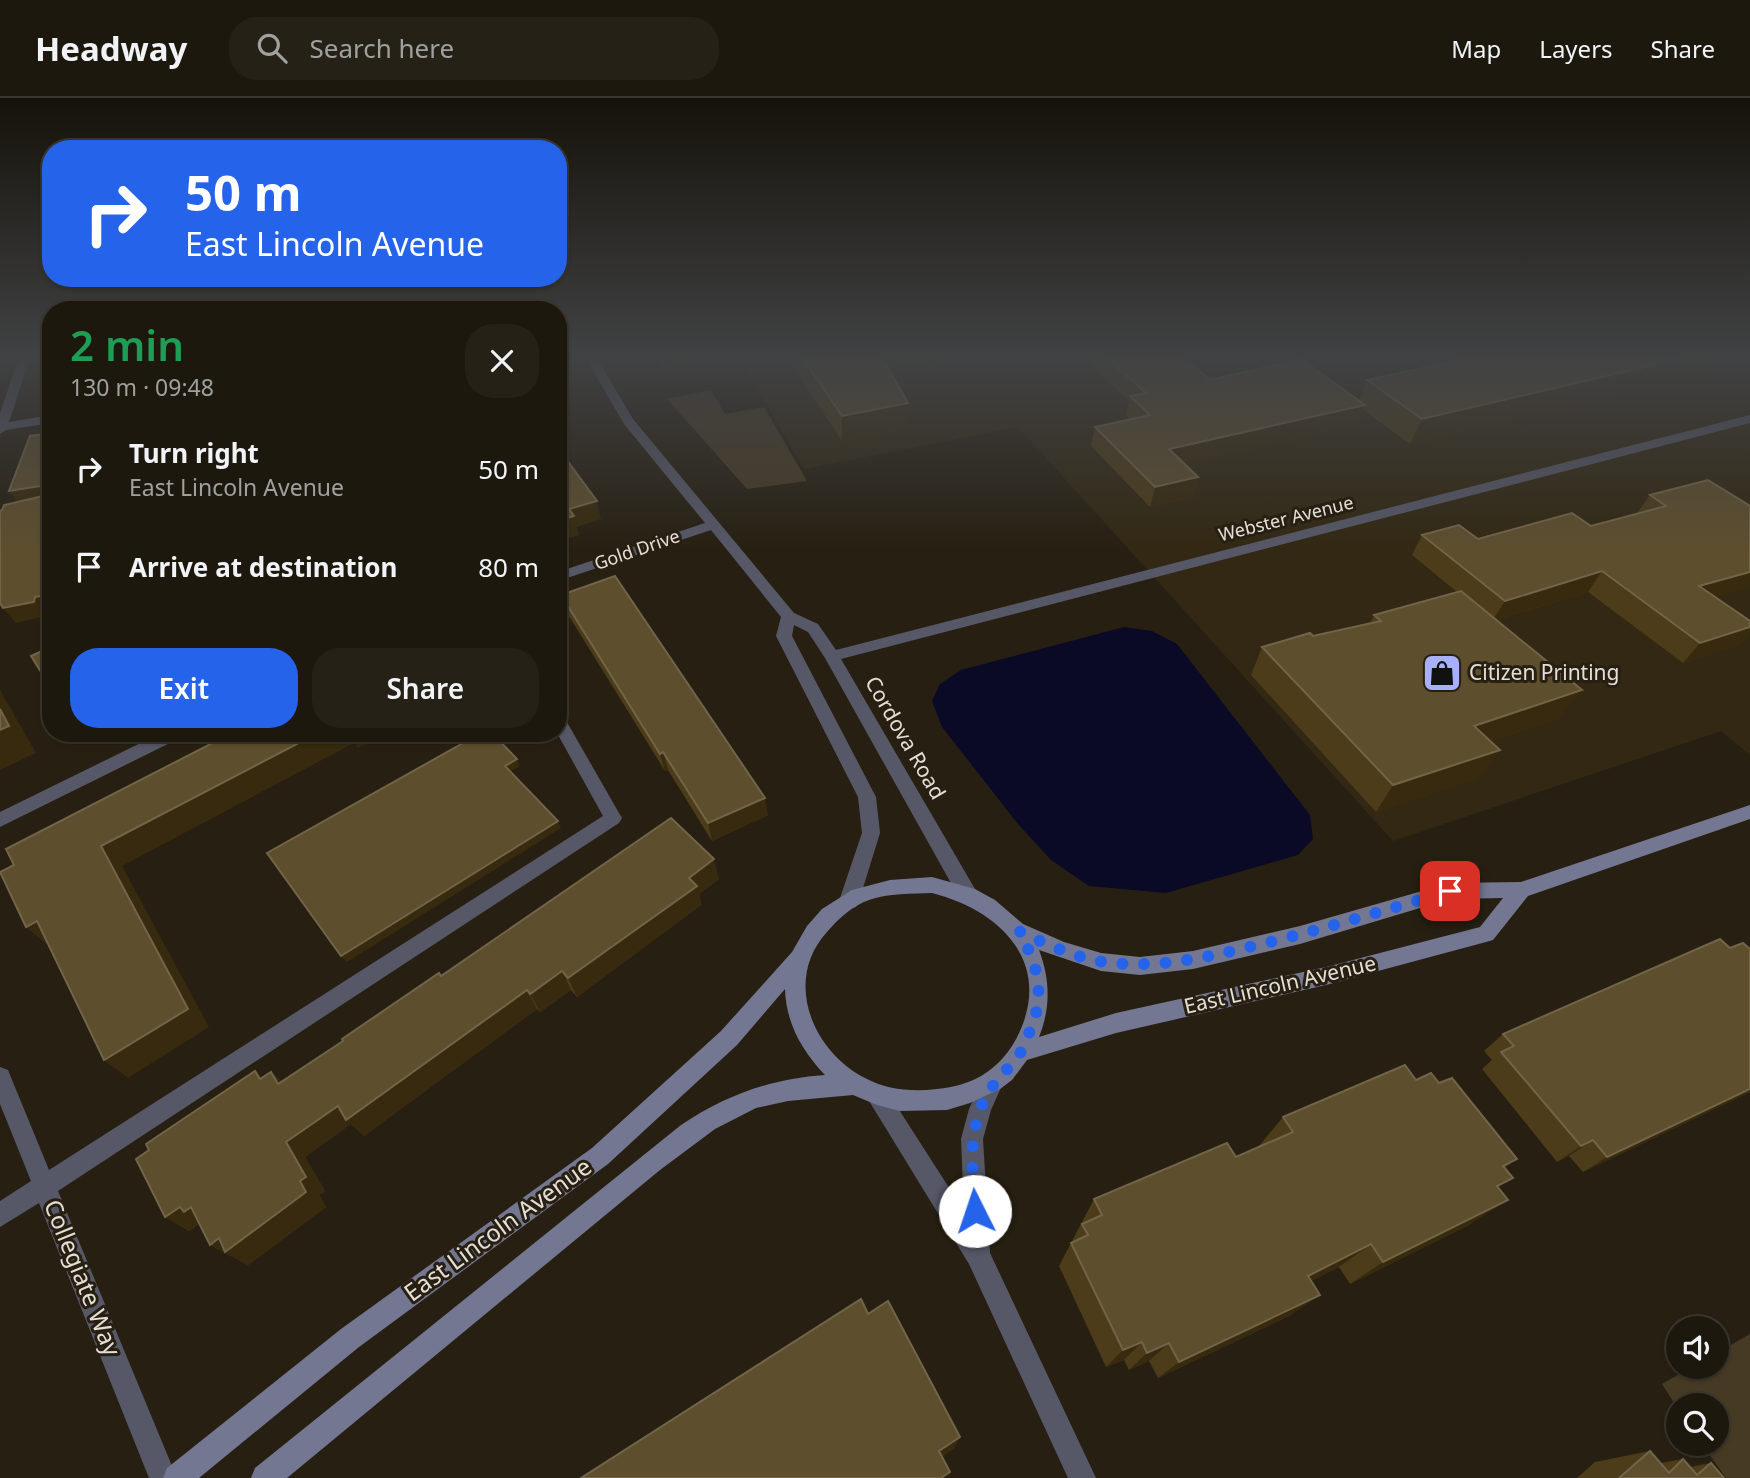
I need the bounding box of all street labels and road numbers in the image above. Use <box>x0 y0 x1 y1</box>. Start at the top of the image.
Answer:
street label: Webster Avenue <box>1216 490 1356 546</box>
street label: Gold Drive <box>591 523 683 575</box>
street label: Cordova Road <box>859 671 952 804</box>
street label: East Lincoln Avenue <box>1181 948 1379 1020</box>
street label: East Lincoln Avenue <box>397 1149 598 1308</box>
street label: Collegiate Way <box>37 1194 130 1361</box>

